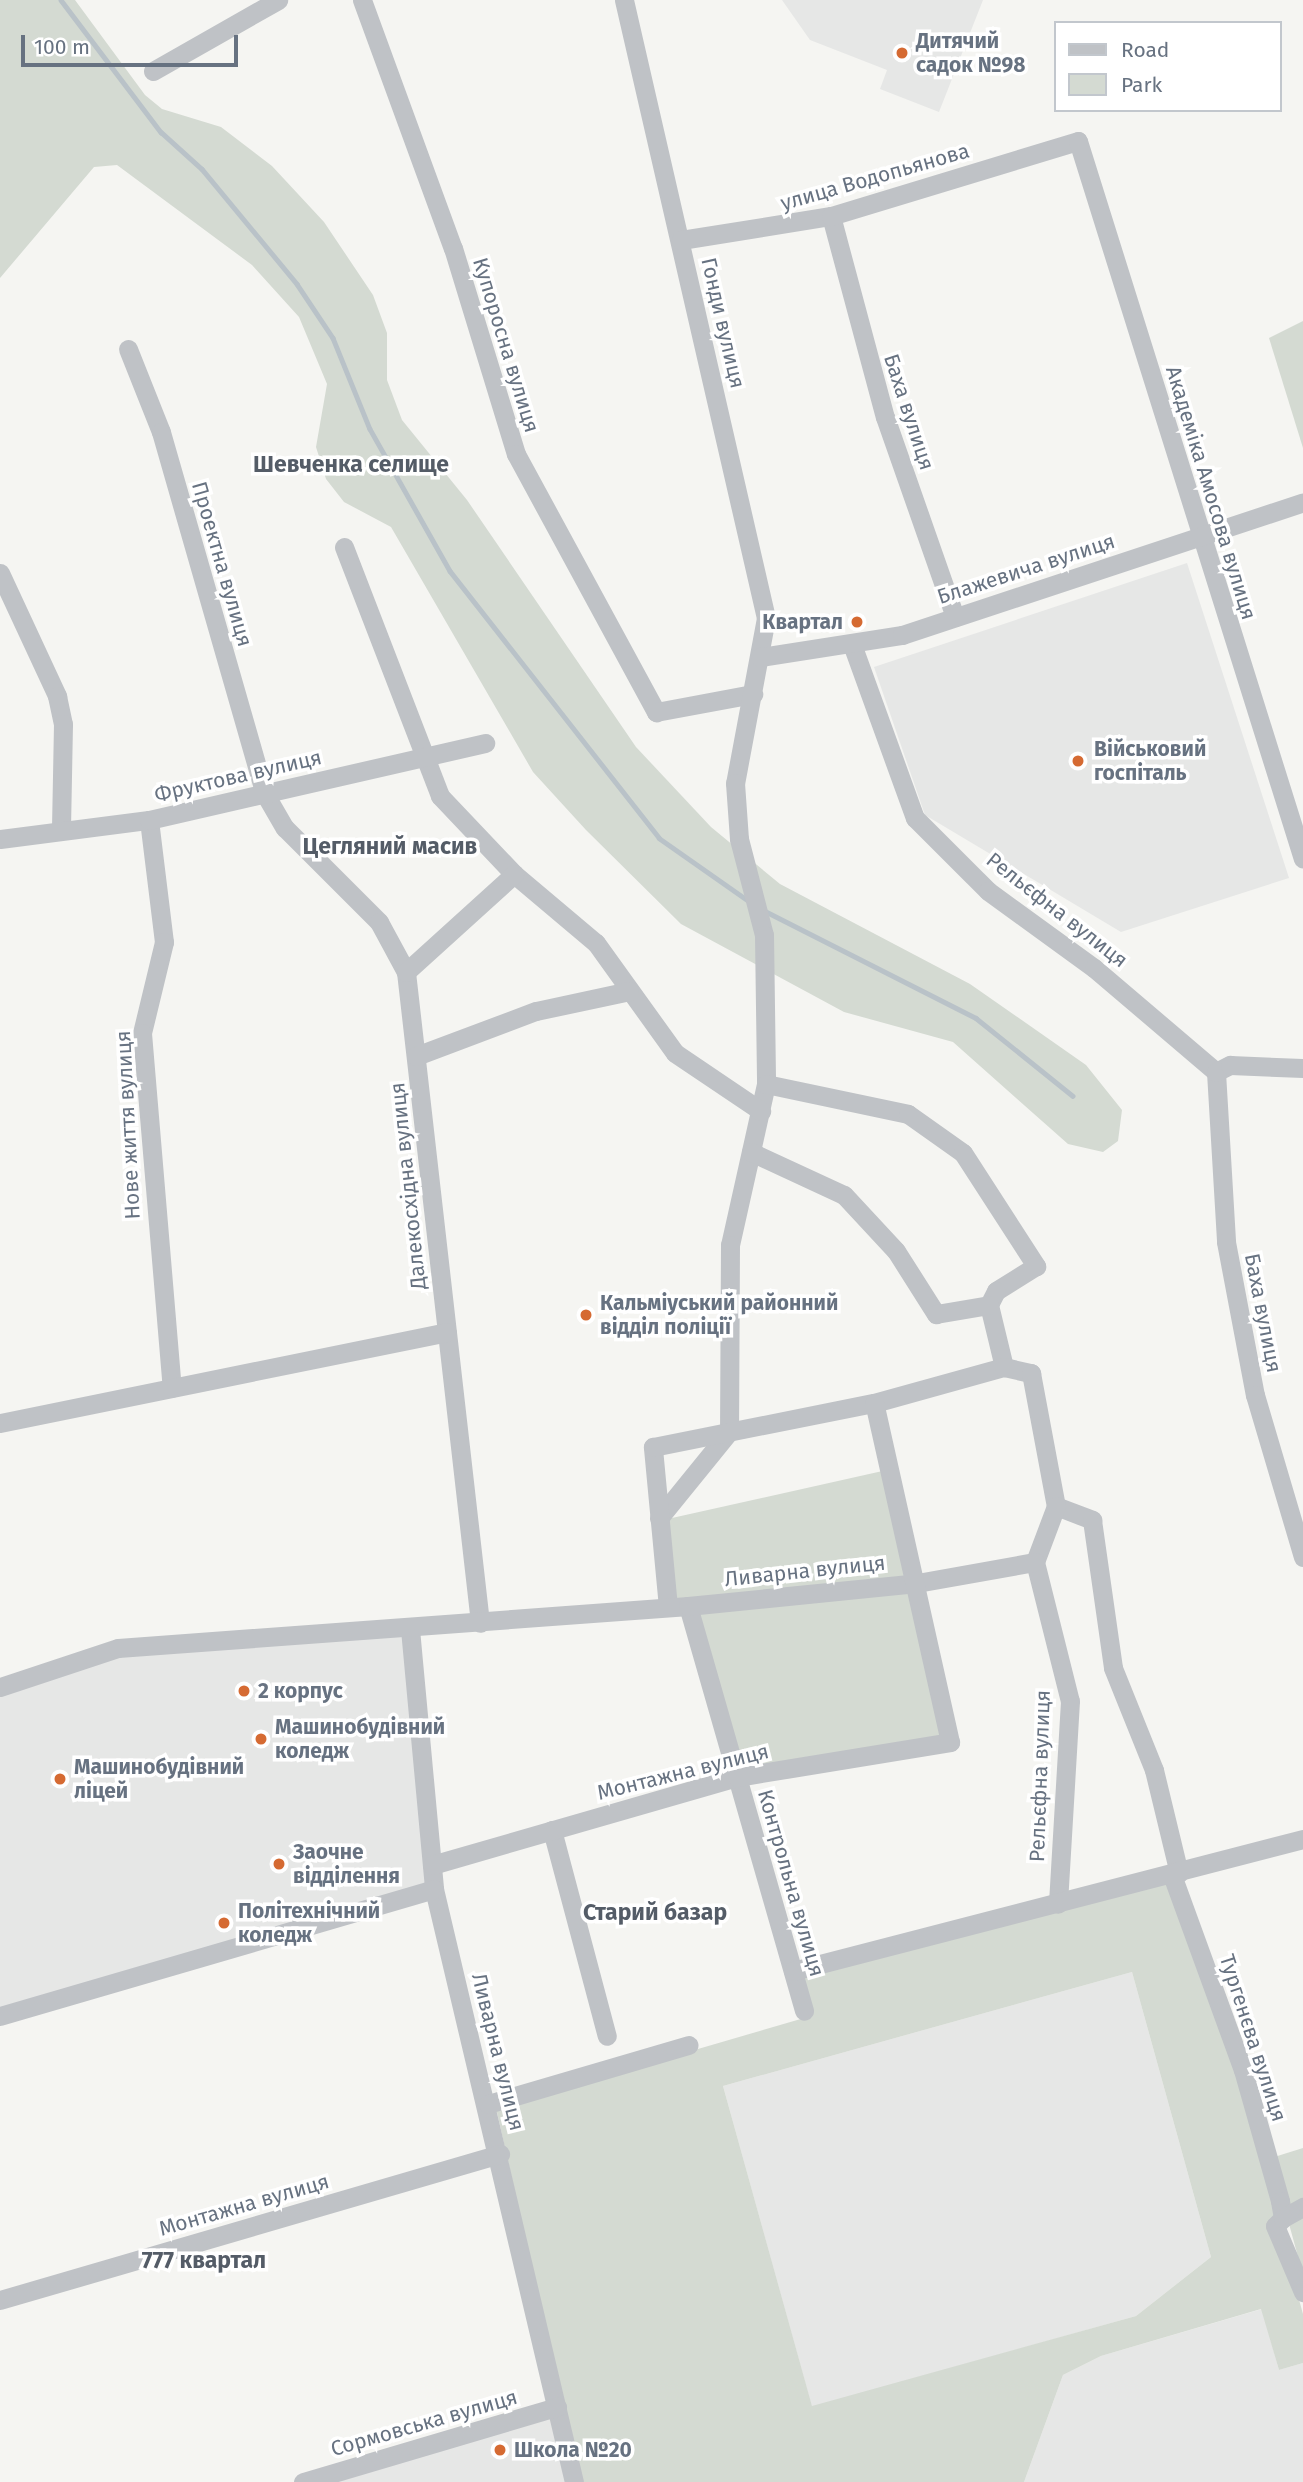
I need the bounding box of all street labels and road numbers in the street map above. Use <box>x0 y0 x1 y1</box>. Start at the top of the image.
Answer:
street label: улица Водопьянова <box>778 138 972 216</box>
street label: Купоросна вулиця <box>467 254 545 436</box>
street label: Гонди вулиця <box>696 255 750 391</box>
street label: Баха вулиця <box>878 351 940 473</box>
street label: Академіка Амосова вулиця <box>1160 363 1262 623</box>
street label: Проектна вулиця <box>186 479 258 649</box>
street label: Блажевича вулиця <box>934 528 1118 610</box>
street label: Фруктова вулиця <box>152 745 324 807</box>
street label: Рельєфна вулиця <box>981 847 1133 973</box>
street label: Нове життя вулиця <box>110 1030 146 1220</box>
street label: Далекосхідна вулиця <box>385 1081 431 1291</box>
street label: Баха вулиця <box>1239 1251 1287 1375</box>
street label: Ливарна вулиця <box>723 1550 887 1592</box>
street label: Рельєфна вулиця <box>1024 1690 1056 1862</box>
street label: Монтажна вулиця <box>595 1739 771 1805</box>
street label: Контрольна вулиця <box>752 1787 830 1979</box>
street label: Тургенєва вулиця <box>1214 1951 1292 2125</box>
street label: Ливарна вулиця <box>466 1971 530 2133</box>
street label: Монтажна вулиця <box>156 2169 332 2241</box>
street label: Сормовська вулиця <box>328 2384 520 2462</box>

